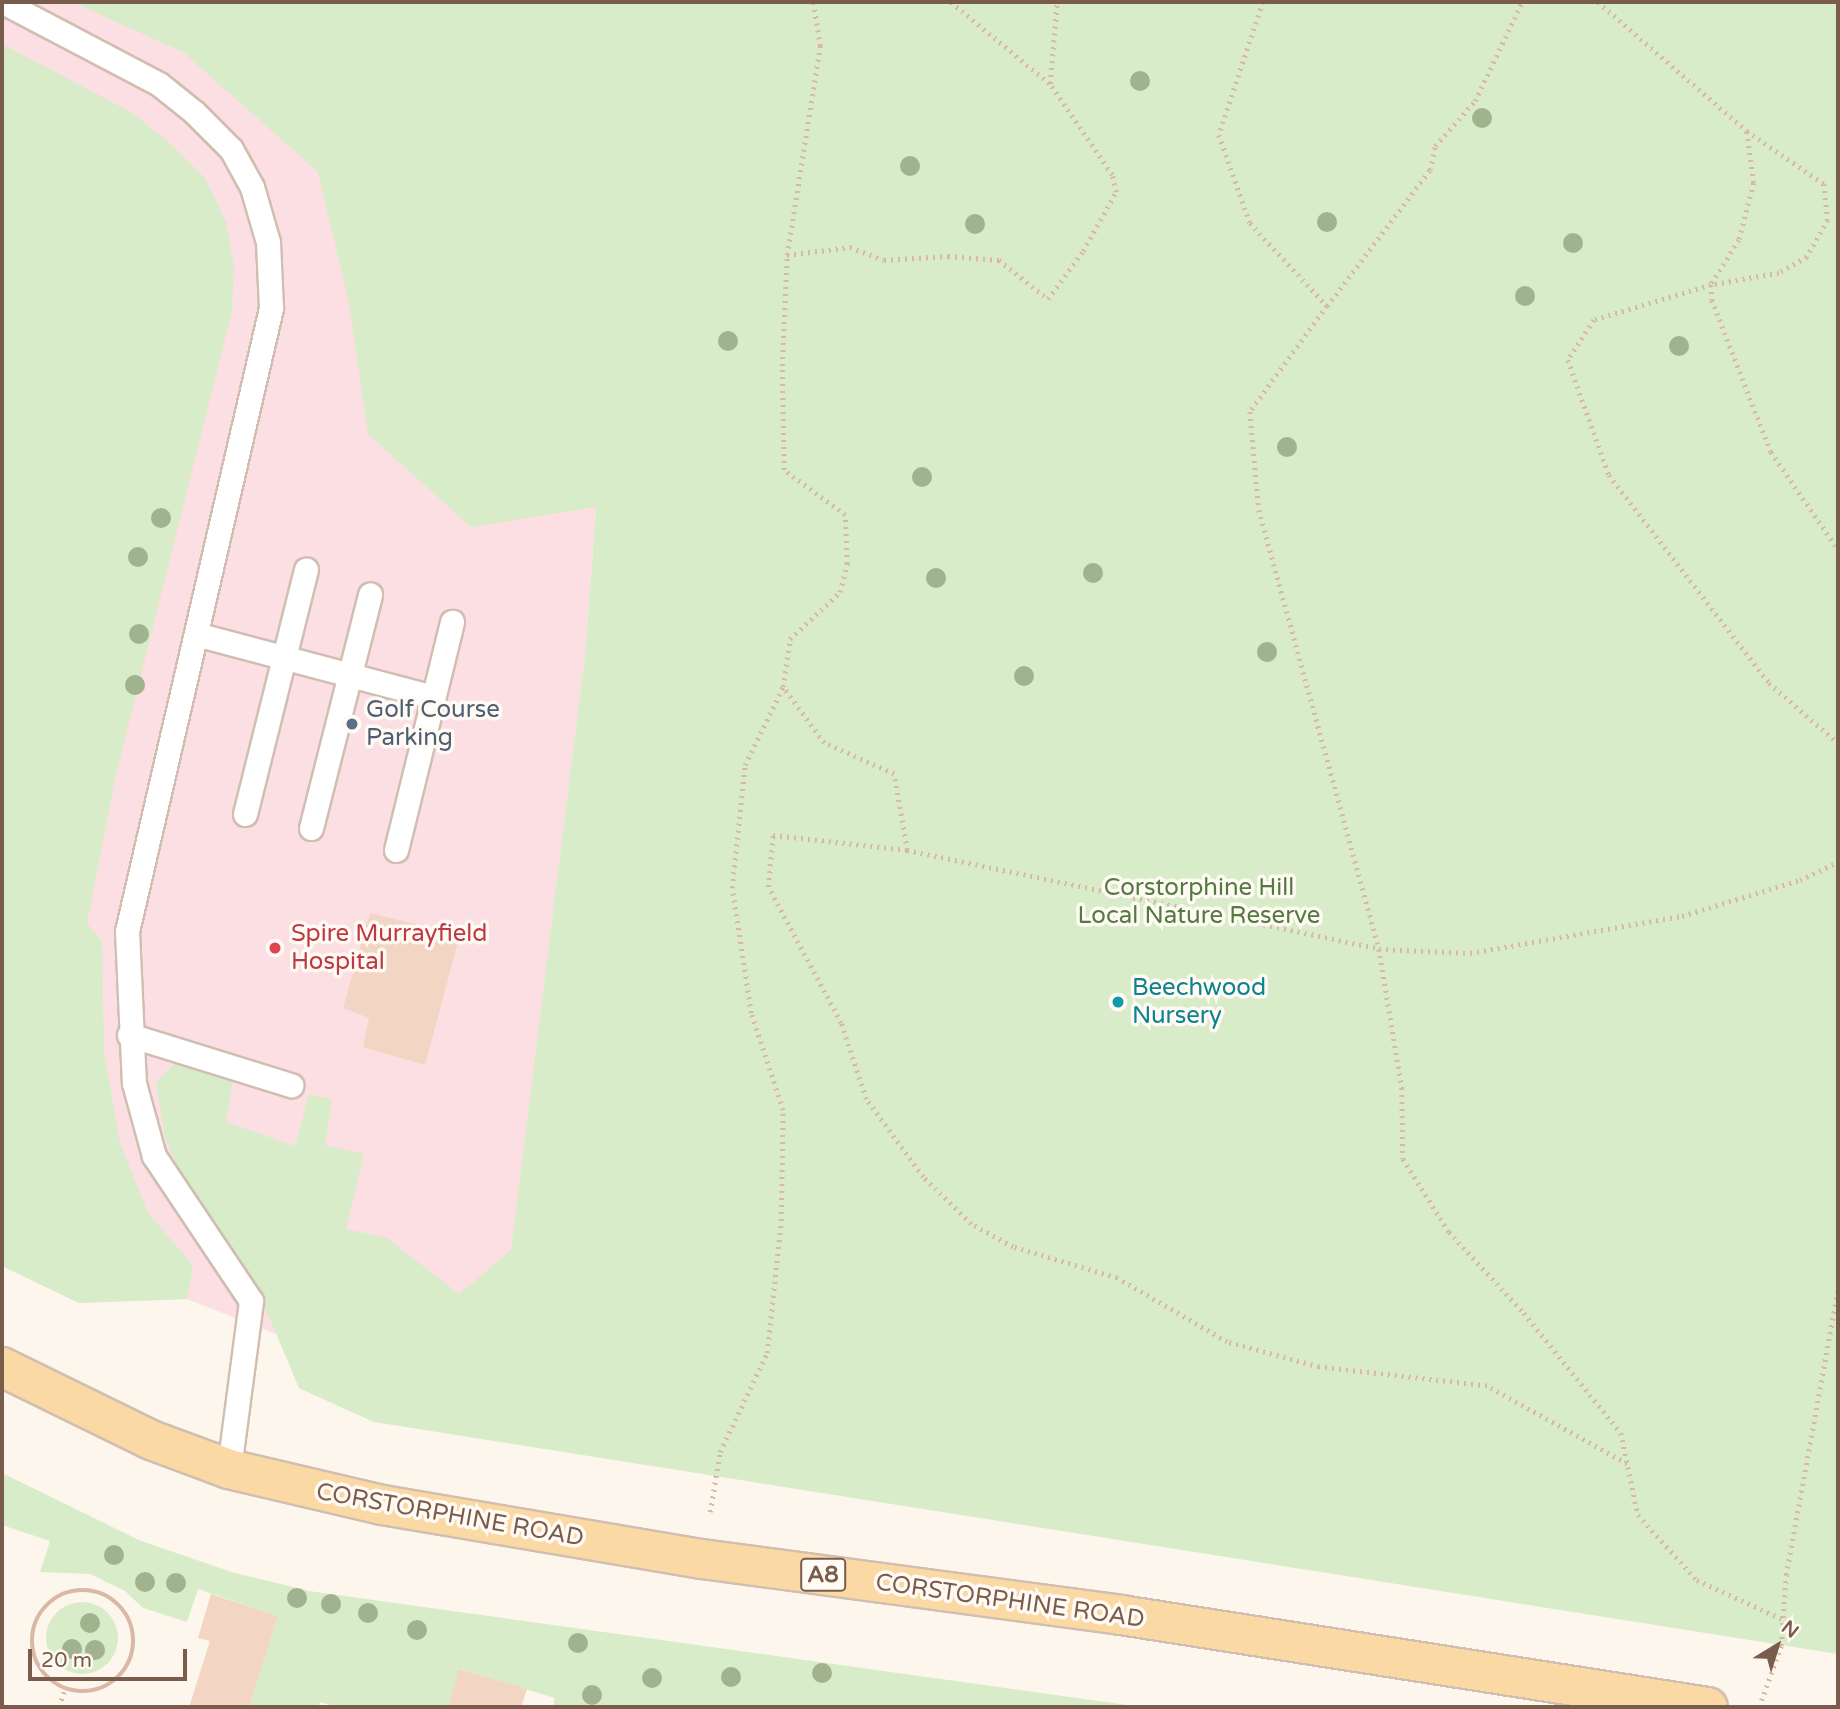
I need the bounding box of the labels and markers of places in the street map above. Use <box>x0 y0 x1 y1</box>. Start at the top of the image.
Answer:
place label: Golf Course Parking <box>366 696 500 752</box>
marker: Golf Course Parking <box>344 716 360 732</box>
place label: Spire Murrayfield Hospital <box>291 920 487 976</box>
marker: Spire Murrayfield Hospital <box>265 938 285 958</box>
place label: Beechwood Nursery <box>1132 974 1266 1030</box>
marker: Beechwood Nursery <box>1110 994 1126 1010</box>

